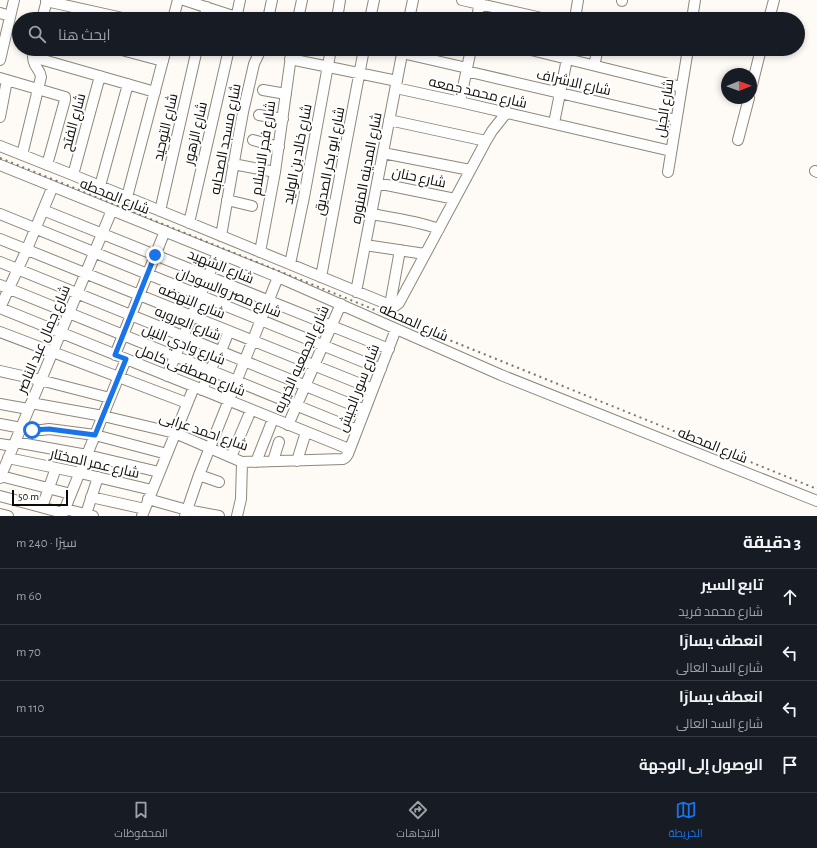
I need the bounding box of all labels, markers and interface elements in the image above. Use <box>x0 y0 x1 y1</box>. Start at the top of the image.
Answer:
search box <box>12 12 805 56</box>
icon: search <box>26 23 48 45</box>
text: ابحث هنا <box>58 28 111 43</box>
street label: شارع الاشراف <box>535 68 612 99</box>
north arrow <box>721 68 757 104</box>
street label: شارع محمد جمعه <box>427 75 528 112</box>
street label: شارع الجبل <box>653 78 678 139</box>
street label: شارع مسجد الصحابه <box>208 83 245 196</box>
street label: شارع الفتح <box>60 92 89 153</box>
street label: شارع التوحيد <box>151 92 181 162</box>
street label: شارع الزهور <box>182 100 211 167</box>
street label: شارع فجر الاسلام <box>250 100 280 197</box>
street label: شارع خالد بن الوليد <box>281 103 316 206</box>
street label: شارع ابو بكر الصديق <box>313 106 348 217</box>
street label: شارع المدينه المنوره <box>349 111 386 225</box>
street label: شارع حنان <box>390 165 447 191</box>
street label: شارع المحطه <box>78 177 151 218</box>
route end <box>146 246 164 264</box>
street label: شارع الشهيد <box>185 247 256 287</box>
street label: شارع مصر والسودان <box>174 266 283 321</box>
street label: شارع النهضه <box>156 282 227 323</box>
street label: شارع جمال عبد الناصر <box>14 283 74 397</box>
street label: شارع المحطه <box>377 302 450 345</box>
street label: شارع العروبه <box>152 304 223 344</box>
street label: شارع الجمعيه الخيريه <box>272 304 333 416</box>
street label: شارع وادي النيل <box>139 322 227 372</box>
street label: شارع مصطفى كامل <box>134 343 247 400</box>
street label: شارع سور الجيش <box>336 343 383 435</box>
street label: شارع احمد عرابى <box>157 410 250 455</box>
route start <box>23 421 41 439</box>
street label: شارع المحطه <box>676 426 749 467</box>
street label: شارع عمر المختار <box>48 447 141 482</box>
scale bar <box>12 488 68 507</box>
text: 50 m <box>18 491 39 502</box>
text: 3 دقيقة <box>743 534 801 551</box>
text: سيرًا · 240 m <box>16 537 77 550</box>
text: تابع السير <box>701 578 763 593</box>
icon: ahead <box>779 586 801 608</box>
text: 60 m <box>16 590 42 603</box>
text: شارع محمد فريد <box>678 606 763 619</box>
text: انعطف يسارًا <box>679 634 763 649</box>
icon: left <box>779 642 801 664</box>
text: 70 m <box>16 646 41 659</box>
text: شارع السد العالى <box>676 662 763 675</box>
text: انعطف يسارًا <box>679 690 763 705</box>
icon: left <box>779 698 801 720</box>
text: 110 m <box>16 702 44 715</box>
text: شارع السد العالى <box>676 718 763 731</box>
icon: arrive <box>779 754 801 776</box>
text: الوصول إلى الوجهة <box>639 758 763 773</box>
tab: المحفوظات <box>114 799 168 843</box>
tab: الاتجاهات <box>396 799 440 843</box>
tab: الخريطة <box>668 799 703 843</box>

